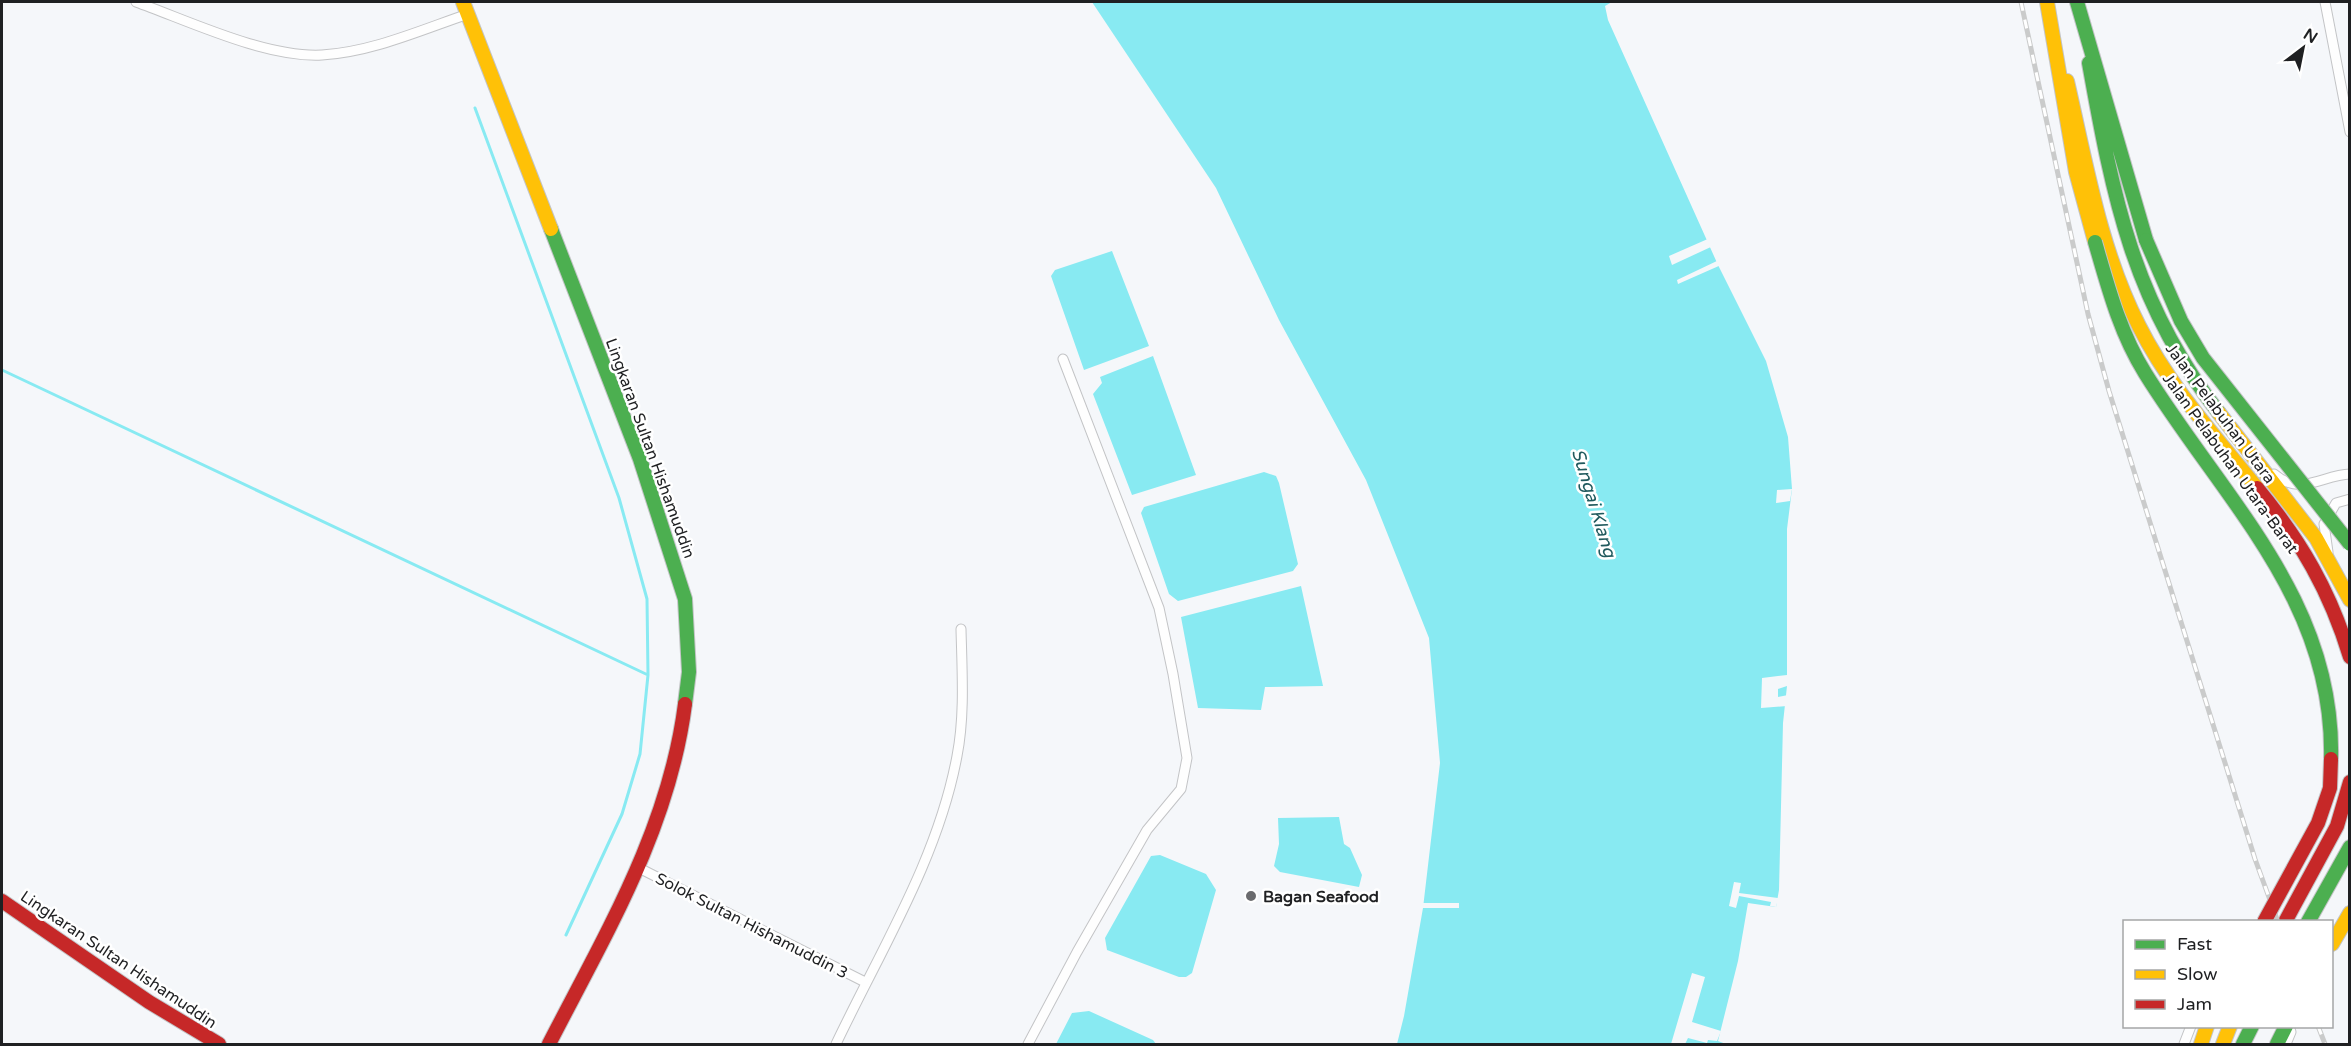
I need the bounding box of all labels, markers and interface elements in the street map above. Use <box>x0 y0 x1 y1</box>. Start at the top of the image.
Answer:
north arrow <box>2273 18 2333 78</box>
text: N <box>2300 24 2321 48</box>
street label: Lingkaran Sultan Hishamuddin <box>601 336 699 561</box>
street label: Jalan Pelabuhan Utara <box>2161 339 2280 488</box>
street label: Jalan Pelabuhan Utara-Barat <box>2158 369 2302 558</box>
water label: Sungai Klang <box>1567 446 1621 562</box>
street label: Solok Sultan Hishamuddin 3 <box>652 869 851 983</box>
street label: Lingkaran Sultan Hishamuddin <box>16 886 220 1033</box>
place label: Bagan Seafood <box>1263 887 1379 907</box>
marker: Bagan Seafood <box>1244 889 1258 903</box>
legend <box>2123 920 2333 1028</box>
text: Fast <box>2177 933 2212 955</box>
text: Slow <box>2177 963 2218 985</box>
text: Jam <box>2177 993 2212 1015</box>

